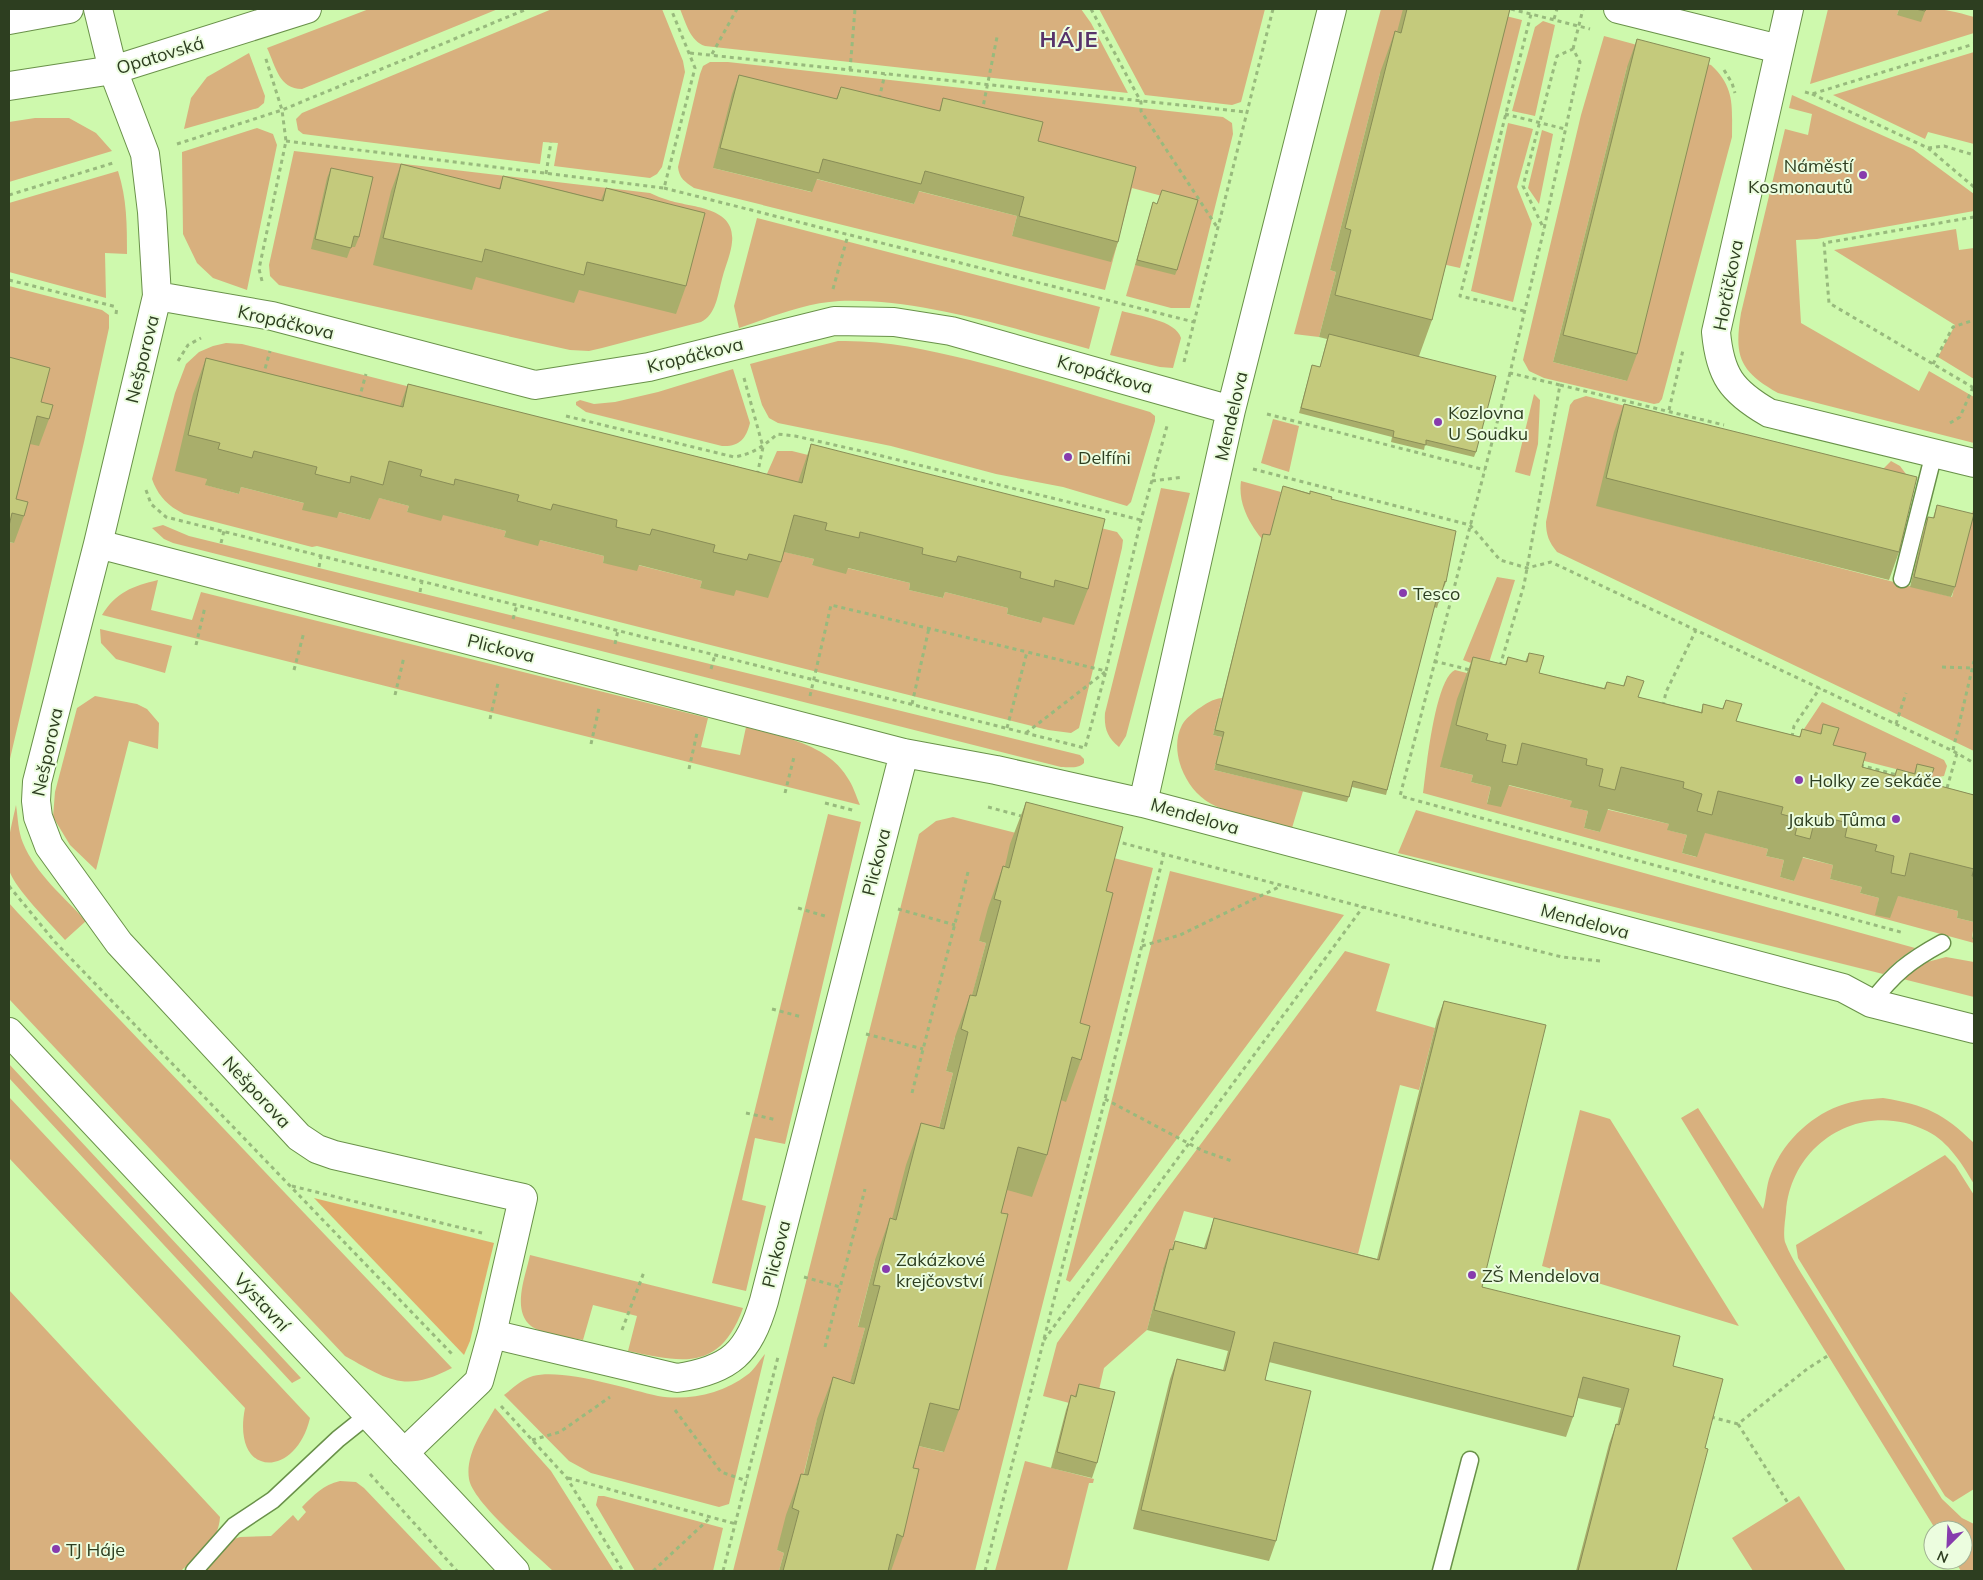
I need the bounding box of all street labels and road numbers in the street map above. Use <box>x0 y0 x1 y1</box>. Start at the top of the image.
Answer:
street label: Opatovská <box>113 31 207 79</box>
street label: Horčičkova <box>1708 238 1748 332</box>
street label: Kropáčkova <box>236 300 336 344</box>
street label: Nešporova <box>120 313 164 405</box>
street label: Kropáčkova <box>645 332 745 378</box>
street label: Kropáčkova <box>1055 349 1155 399</box>
street label: Mendelova <box>1210 369 1252 463</box>
street label: Plickova <box>465 629 537 667</box>
street label: Nešporova <box>26 706 68 798</box>
street label: Mendelova <box>1148 792 1242 840</box>
street label: Plickova <box>857 826 895 898</box>
street label: Mendelova <box>1538 898 1632 944</box>
street label: Nešporova <box>218 1051 296 1133</box>
street label: Plickova <box>757 1218 795 1290</box>
street label: Výstavní <box>229 1268 296 1337</box>

